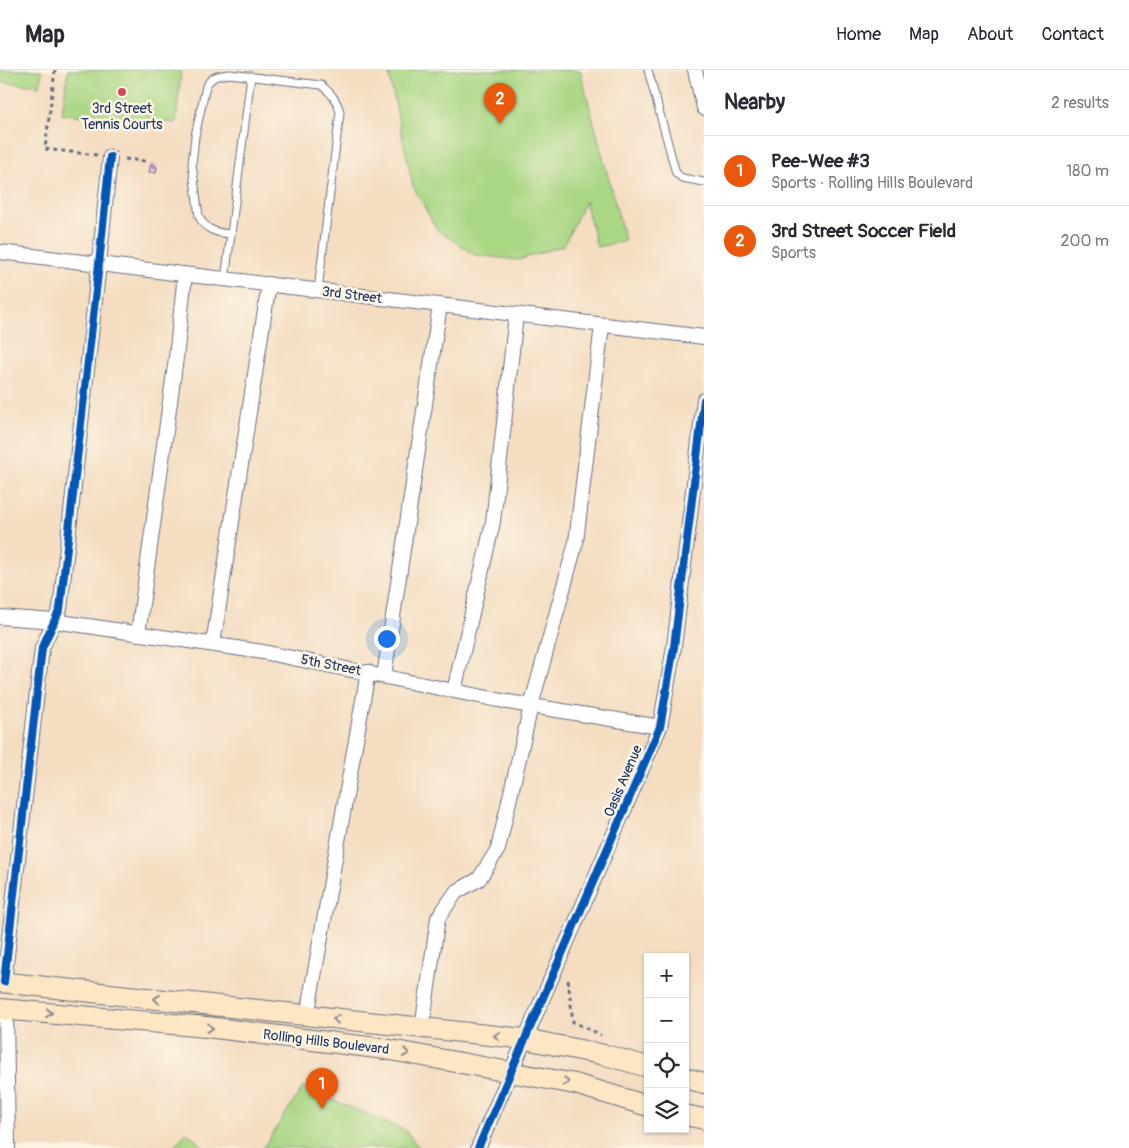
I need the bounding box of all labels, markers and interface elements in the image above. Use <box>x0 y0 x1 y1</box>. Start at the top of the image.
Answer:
text: Map <box>25 20 65 49</box>
text: Home <box>836 23 881 46</box>
text: Map <box>909 23 939 46</box>
text: About <box>967 23 1013 46</box>
text: Contact <box>1041 23 1104 46</box>
pin: 2 <box>484 83 516 124</box>
marker: 3rd Street Tennis Courts <box>116 86 128 98</box>
text: Nearby <box>724 89 785 116</box>
text: 2 results <box>1051 93 1109 113</box>
place label: 3rd Street Tennis Courts <box>81 100 163 133</box>
text: Pee-Wee #3 <box>771 149 870 173</box>
text: 1 <box>737 161 743 181</box>
text: 180 m <box>1066 161 1109 181</box>
text: Sports · Rolling Hills Boulevard <box>771 173 973 193</box>
text: 3rd Street Soccer Field <box>771 219 956 243</box>
text: 2 <box>736 231 744 251</box>
text: 200 m <box>1061 231 1109 251</box>
text: Sports <box>771 243 816 263</box>
street label: 3rd Street <box>321 283 383 307</box>
your location <box>374 626 400 652</box>
street label: 5th Street <box>300 651 363 679</box>
street label: Oasis Avenue <box>600 742 646 820</box>
map controls <box>644 953 689 1133</box>
button: + <box>644 953 689 998</box>
one-way arrow <box>153 994 161 1005</box>
button: − <box>644 998 689 1043</box>
one-way arrow <box>45 1007 53 1018</box>
one-way arrow <box>332 1014 340 1025</box>
one-way arrow <box>207 1022 215 1033</box>
street label: Rolling Hills Boulevard <box>262 1026 390 1058</box>
one-way arrow <box>493 1031 501 1042</box>
button: locate <box>644 1043 689 1088</box>
one-way arrow <box>402 1048 411 1058</box>
pin: 1 <box>306 1068 338 1109</box>
one-way arrow <box>562 1077 570 1087</box>
button: layers <box>644 1088 689 1133</box>

